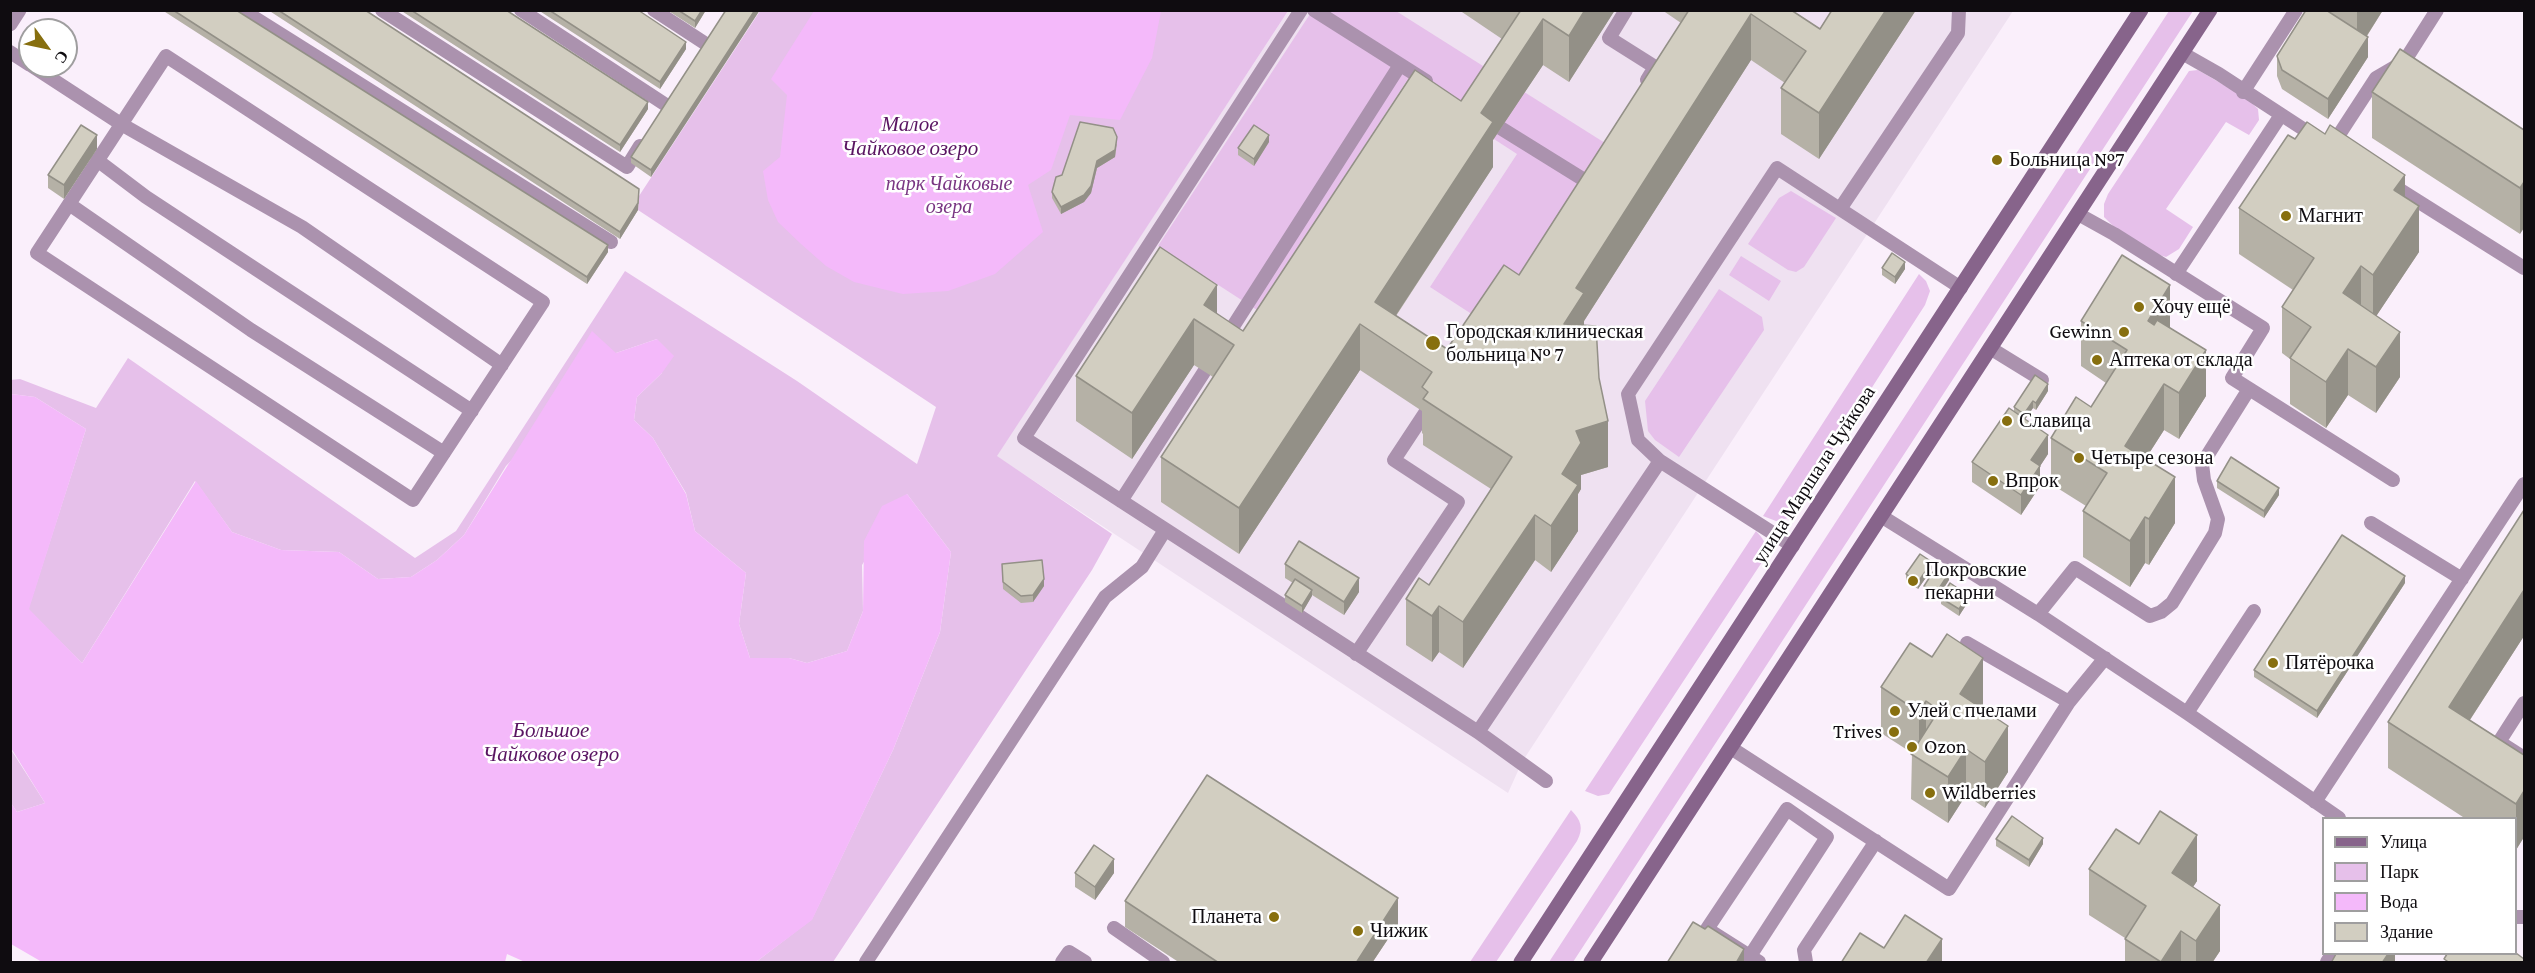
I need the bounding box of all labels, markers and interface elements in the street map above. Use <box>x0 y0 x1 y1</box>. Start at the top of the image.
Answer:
north arrow <box>18 18 78 78</box>
text: С <box>52 48 72 66</box>
water label: Малое Чайковое озеро <box>842 112 978 162</box>
place label: Больница №7 <box>2009 148 2124 172</box>
marker: Больница №7 <box>1990 153 2004 167</box>
park label: парк Чайковые озера <box>886 172 1012 219</box>
place label: Магнит <box>2298 204 2363 228</box>
marker: Магнит <box>2279 209 2293 223</box>
place label: Хочу ещё <box>2151 295 2231 319</box>
marker: Хочу ещё <box>2132 300 2146 314</box>
place label: Городская клиническая больница № 7 <box>1446 320 1643 367</box>
place label: Gewinn <box>2049 320 2112 344</box>
marker: Gewinn <box>2117 325 2131 339</box>
marker: Городская клиническая больница № 7 <box>1424 334 1442 352</box>
place label: Аптека от склада <box>2109 348 2253 372</box>
marker: Аптека от склада <box>2090 353 2104 367</box>
street label: улица Маршала Чуйкова <box>1747 382 1881 568</box>
place label: Славица <box>2019 409 2091 433</box>
marker: Славица <box>2000 414 2014 428</box>
place label: Четыре сезона <box>2091 446 2213 470</box>
marker: Четыре сезона <box>2072 451 2086 465</box>
place label: Впрок <box>2005 469 2059 493</box>
marker: Впрок <box>1986 474 2000 488</box>
place label: Покровские пекарни <box>1925 558 2027 605</box>
marker: Покровские пекарни <box>1906 574 1920 588</box>
place label: Пятёрочка <box>2285 651 2374 675</box>
marker: Пятёрочка <box>2266 656 2280 670</box>
place label: Улей с пчелами <box>1907 699 2037 723</box>
marker: Улей с пчелами <box>1888 704 1902 718</box>
water label: Большое Чайковое озеро <box>483 718 619 768</box>
place label: Trives <box>1833 720 1882 744</box>
marker: Trives <box>1887 725 1901 739</box>
place label: Ozon <box>1924 735 1967 759</box>
marker: Ozon <box>1905 740 1919 754</box>
place label: Wildberries <box>1942 781 2036 805</box>
marker: Wildberries <box>1923 786 1937 800</box>
legend <box>2322 817 2517 955</box>
text: Улица <box>2380 832 2427 852</box>
text: Парк <box>2380 862 2419 882</box>
text: Вода <box>2380 892 2418 912</box>
place label: Планета <box>1191 905 1262 929</box>
marker: Планета <box>1267 910 1281 924</box>
place label: Чижик <box>1370 919 1428 943</box>
text: Здание <box>2380 922 2433 942</box>
marker: Чижик <box>1351 924 1365 938</box>

